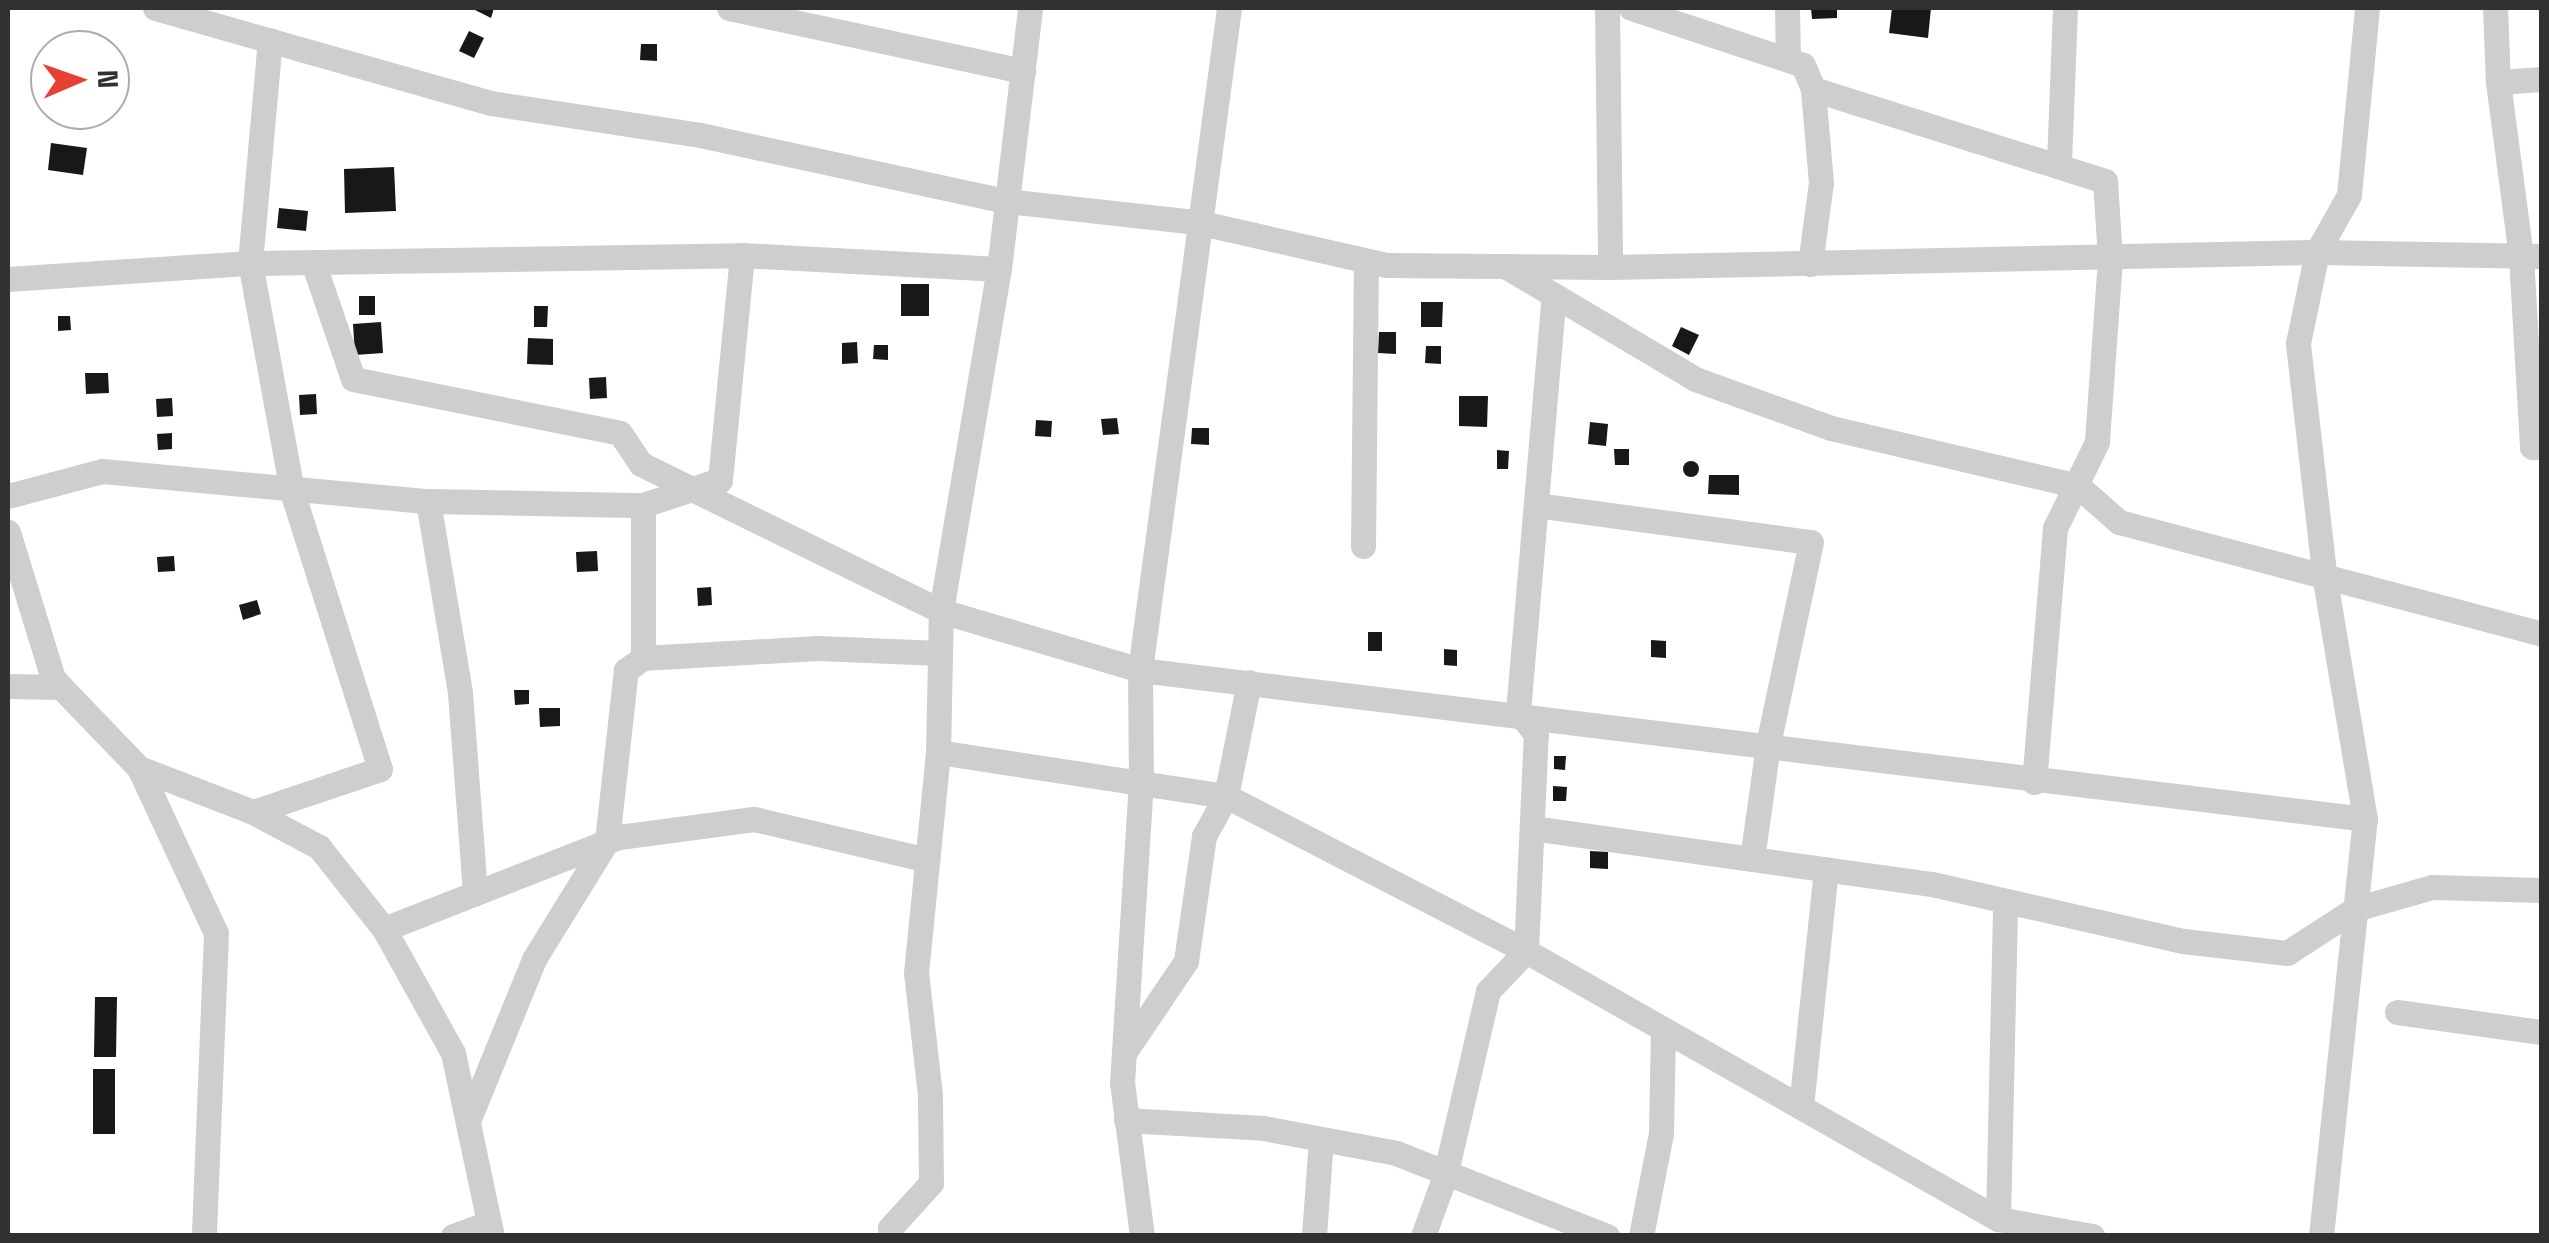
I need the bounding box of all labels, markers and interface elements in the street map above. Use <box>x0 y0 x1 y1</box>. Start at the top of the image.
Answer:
north arrow <box>30 30 130 130</box>
text: N <box>90 69 126 89</box>

